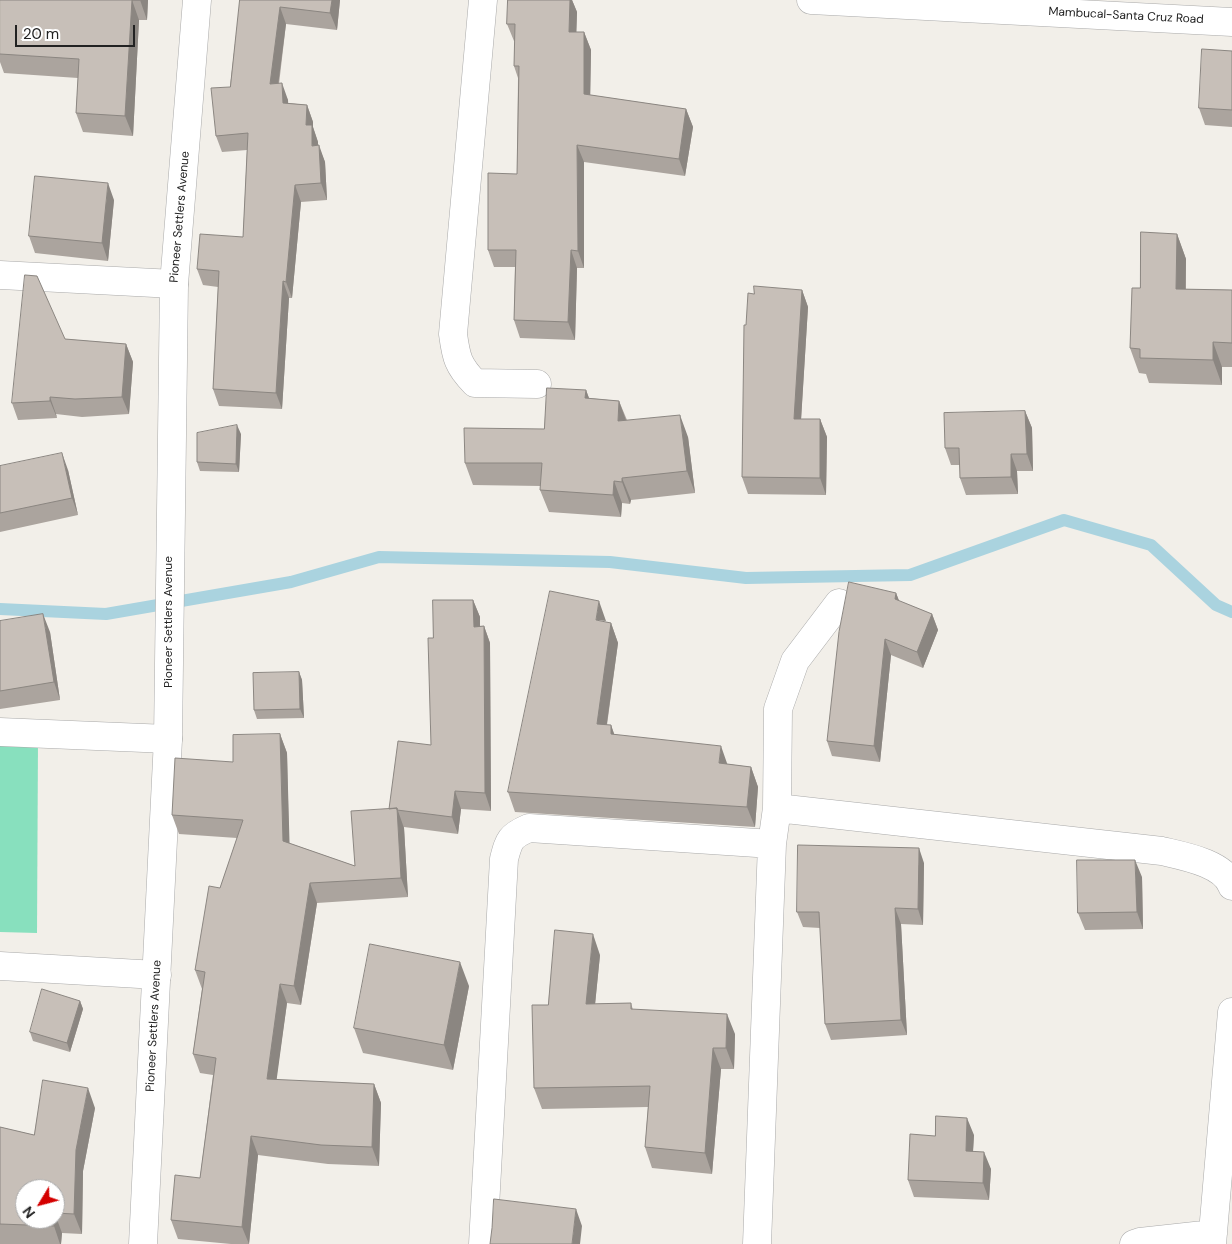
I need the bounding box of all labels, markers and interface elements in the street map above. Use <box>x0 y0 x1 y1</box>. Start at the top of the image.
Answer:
street label: Mambucal-Santa Cruz Road <box>1048 5 1204 27</box>
scale bar <box>18 15 138 47</box>
text: 20 m <box>23 24 59 44</box>
street label: Pioneer Settlers Avenue <box>167 151 193 283</box>
street label: Pioneer Settlers Avenue <box>162 556 176 688</box>
street label: Pioneer Settlers Avenue <box>143 960 165 1092</box>
north arrow <box>15 1179 65 1229</box>
text: N <box>19 1203 39 1222</box>

